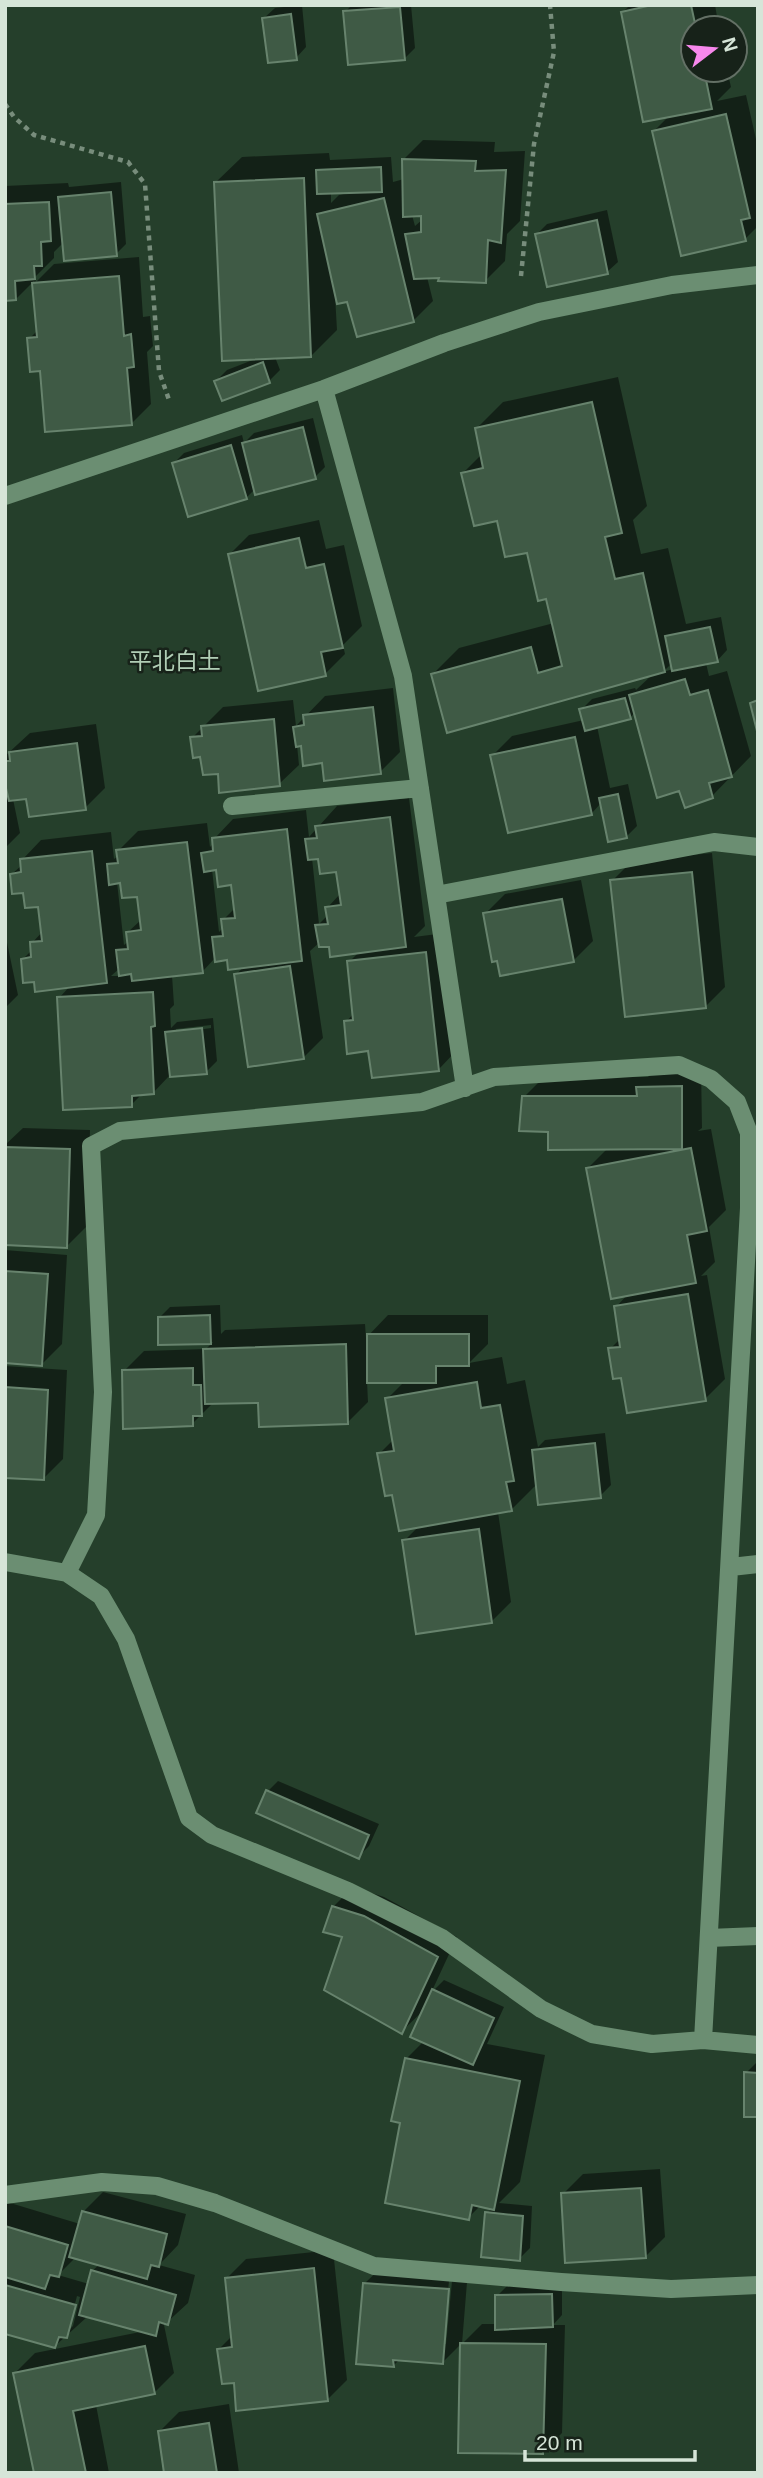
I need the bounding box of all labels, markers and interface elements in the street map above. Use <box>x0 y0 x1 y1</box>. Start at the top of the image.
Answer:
north arrow <box>679 14 749 84</box>
text: N <box>718 35 742 54</box>
district label: 平北白土 <box>129 648 221 674</box>
scale bar <box>525 2418 695 2462</box>
text: 20 m <box>536 2431 583 2454</box>

